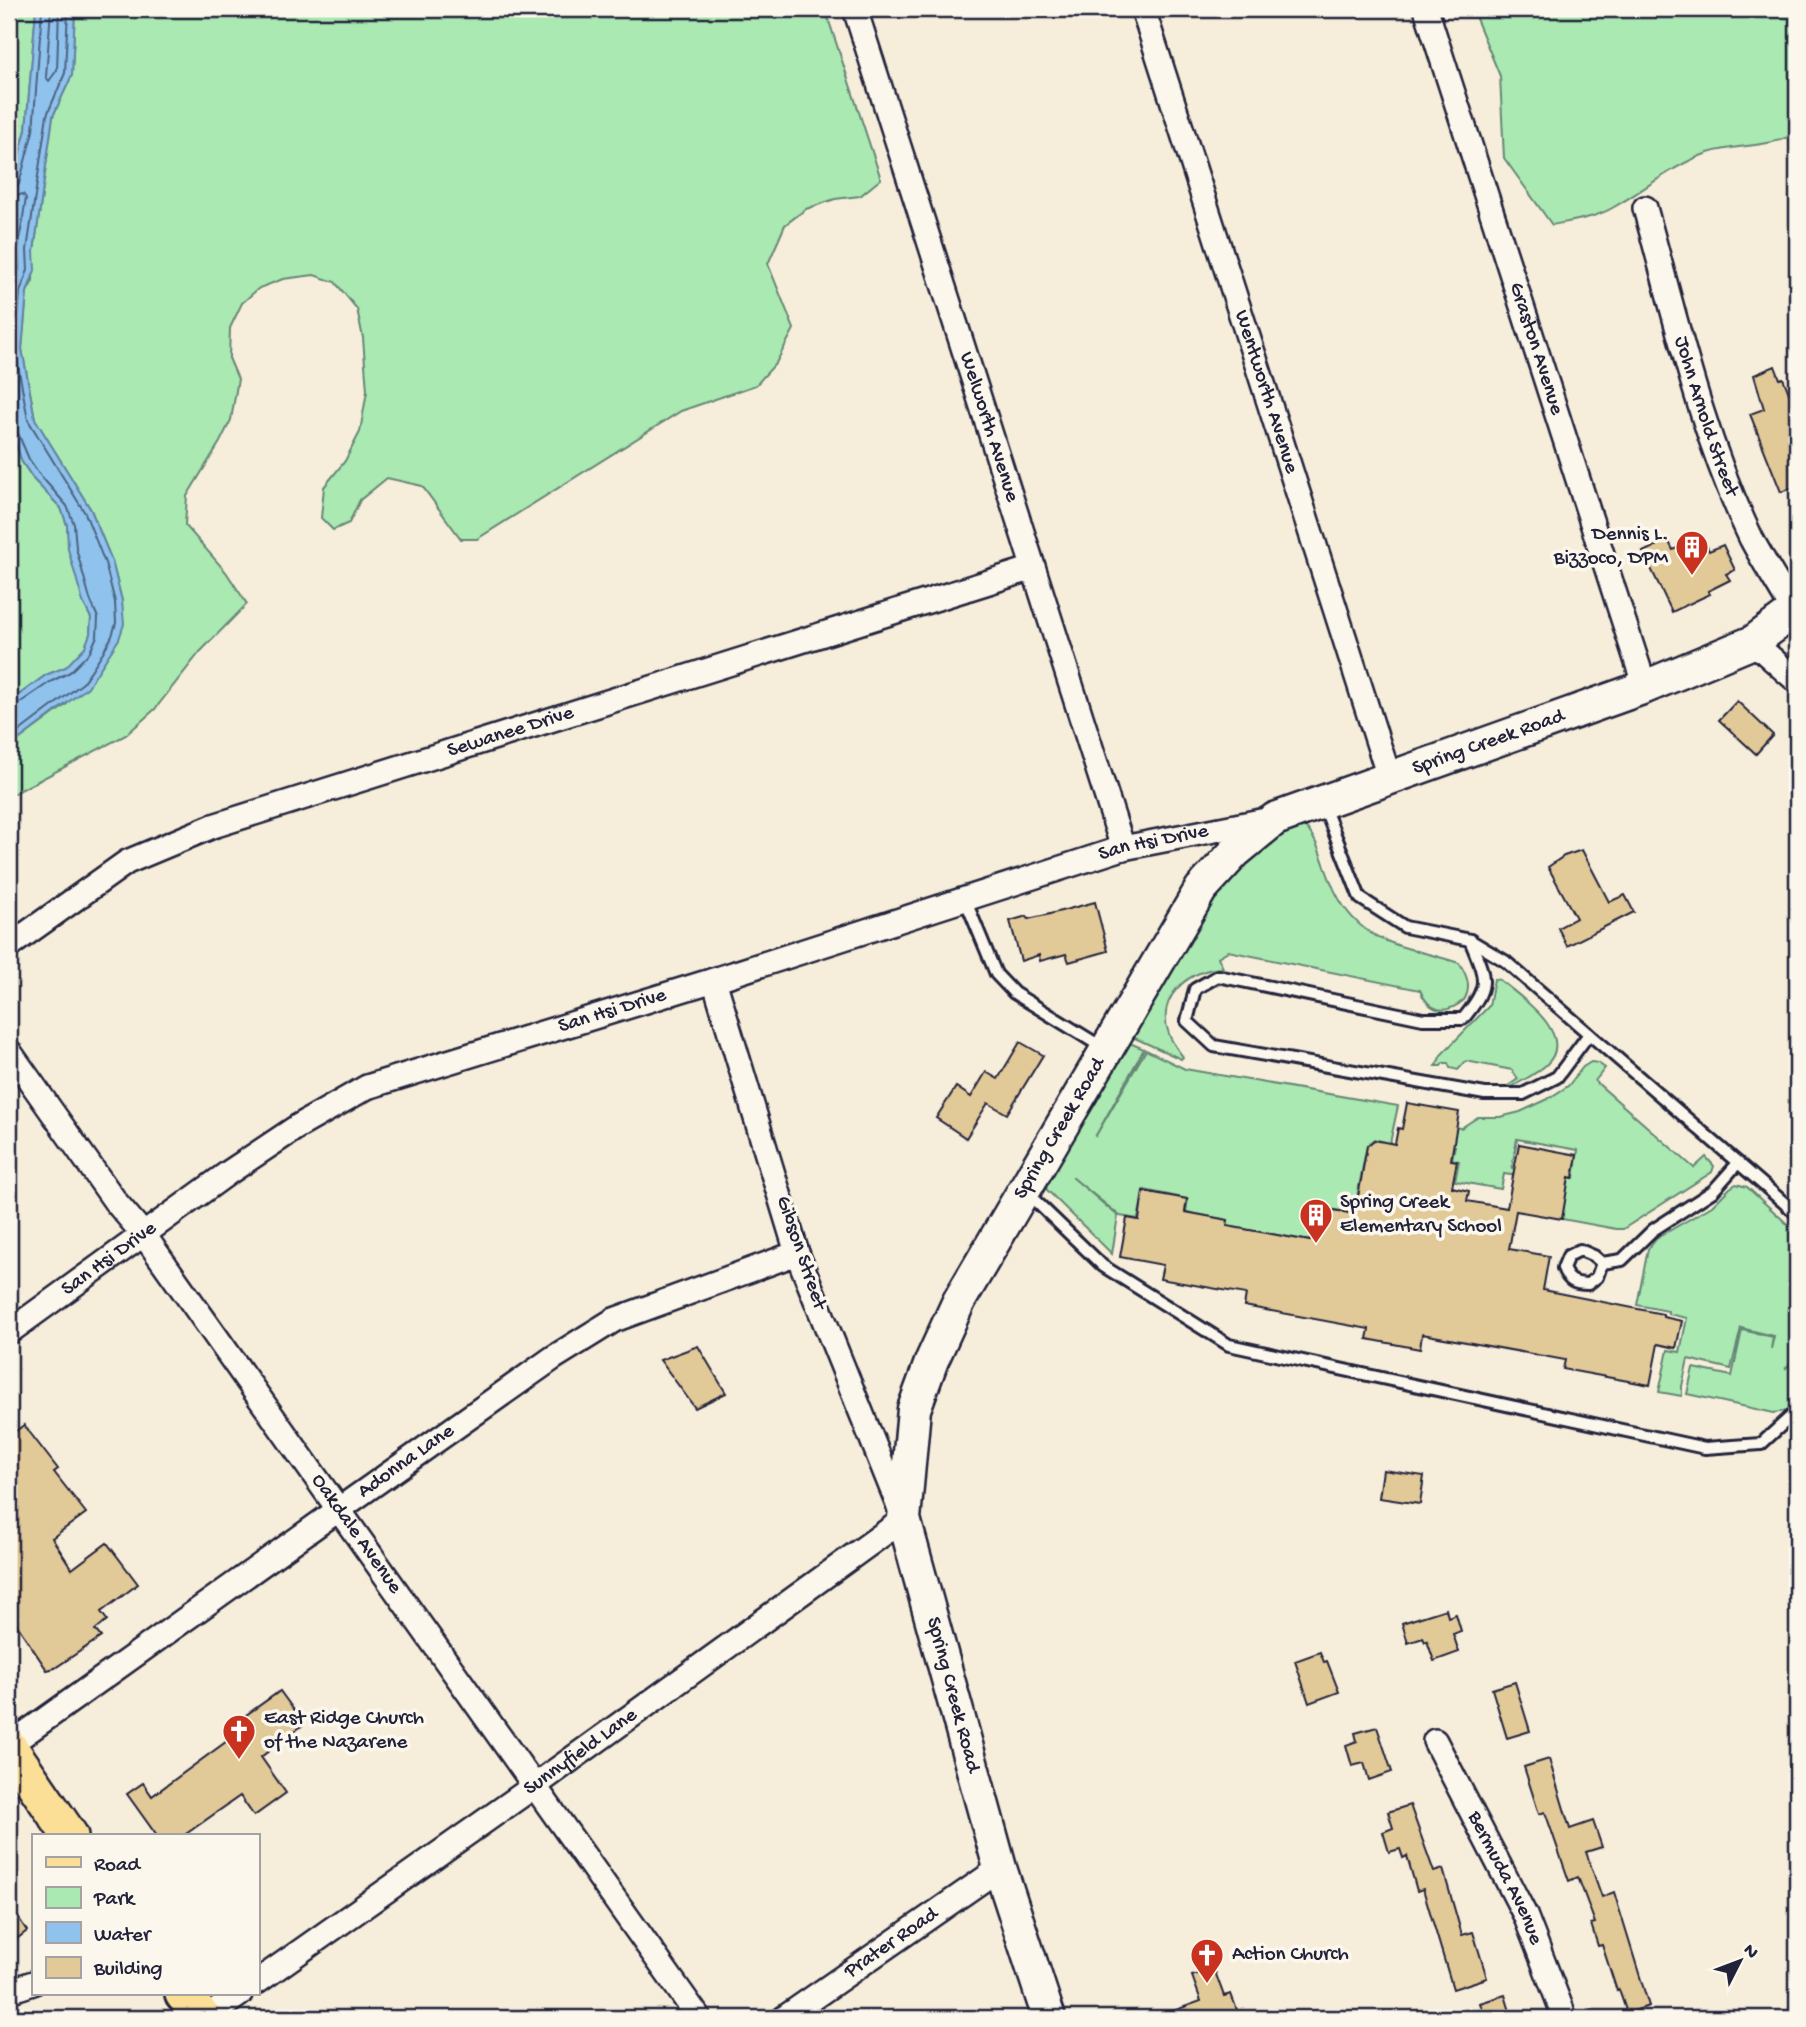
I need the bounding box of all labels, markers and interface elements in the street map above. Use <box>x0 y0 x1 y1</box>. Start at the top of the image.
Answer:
street label: Graston Avenue <box>1503 279 1569 419</box>
street label: Wentworth Avenue <box>1228 307 1304 478</box>
street label: John Arnold Street <box>1668 334 1745 502</box>
street label: Welworth Avenue <box>953 349 1025 506</box>
place label: Dennis L. Bizzoco, DPM <box>1553 523 1668 572</box>
building icon: Dennis L. Bizzoco, DPM <box>1673 528 1711 577</box>
street label: Sewanee Drive <box>444 700 578 764</box>
street label: Spring Creek Road <box>1409 704 1570 781</box>
street label: San Hsi Drive <box>1096 819 1212 868</box>
street label: San Hsi Drive <box>555 983 670 1040</box>
street label: Spring Creek Road <box>1009 1052 1112 1204</box>
place label: Spring Creek Elementary School <box>1340 1191 1502 1240</box>
street label: Gibson Street <box>769 1193 832 1315</box>
building icon: Spring Creek Elementary School <box>1297 1196 1335 1245</box>
street label: San Hsi Drive <box>57 1216 163 1302</box>
street label: Adonna Lane <box>353 1418 460 1504</box>
street label: Oakdale Avenue <box>305 1469 408 1600</box>
street label: Spring Creek Road <box>919 1615 985 1777</box>
street label: Sunnyfield Lane <box>519 1702 643 1802</box>
place label: East Ridge Church of the Nazarene <box>264 1707 424 1756</box>
church icon: East Ridge Church of the Nazarene <box>220 1712 258 1761</box>
street label: Bermuda Avenue <box>1461 1806 1548 1950</box>
legend <box>32 1834 259 1996</box>
text: Road <box>94 1854 142 1879</box>
text: Park <box>93 1888 137 1913</box>
street label: Prater Road <box>839 1901 945 1985</box>
text: Water <box>94 1924 152 1949</box>
north arrow <box>1704 1926 1774 1996</box>
church icon: Action Church <box>1188 1936 1226 1985</box>
text: N <box>1737 1940 1763 1964</box>
place label: Action Church <box>1232 1943 1349 1968</box>
text: Building <box>93 1958 163 1983</box>

